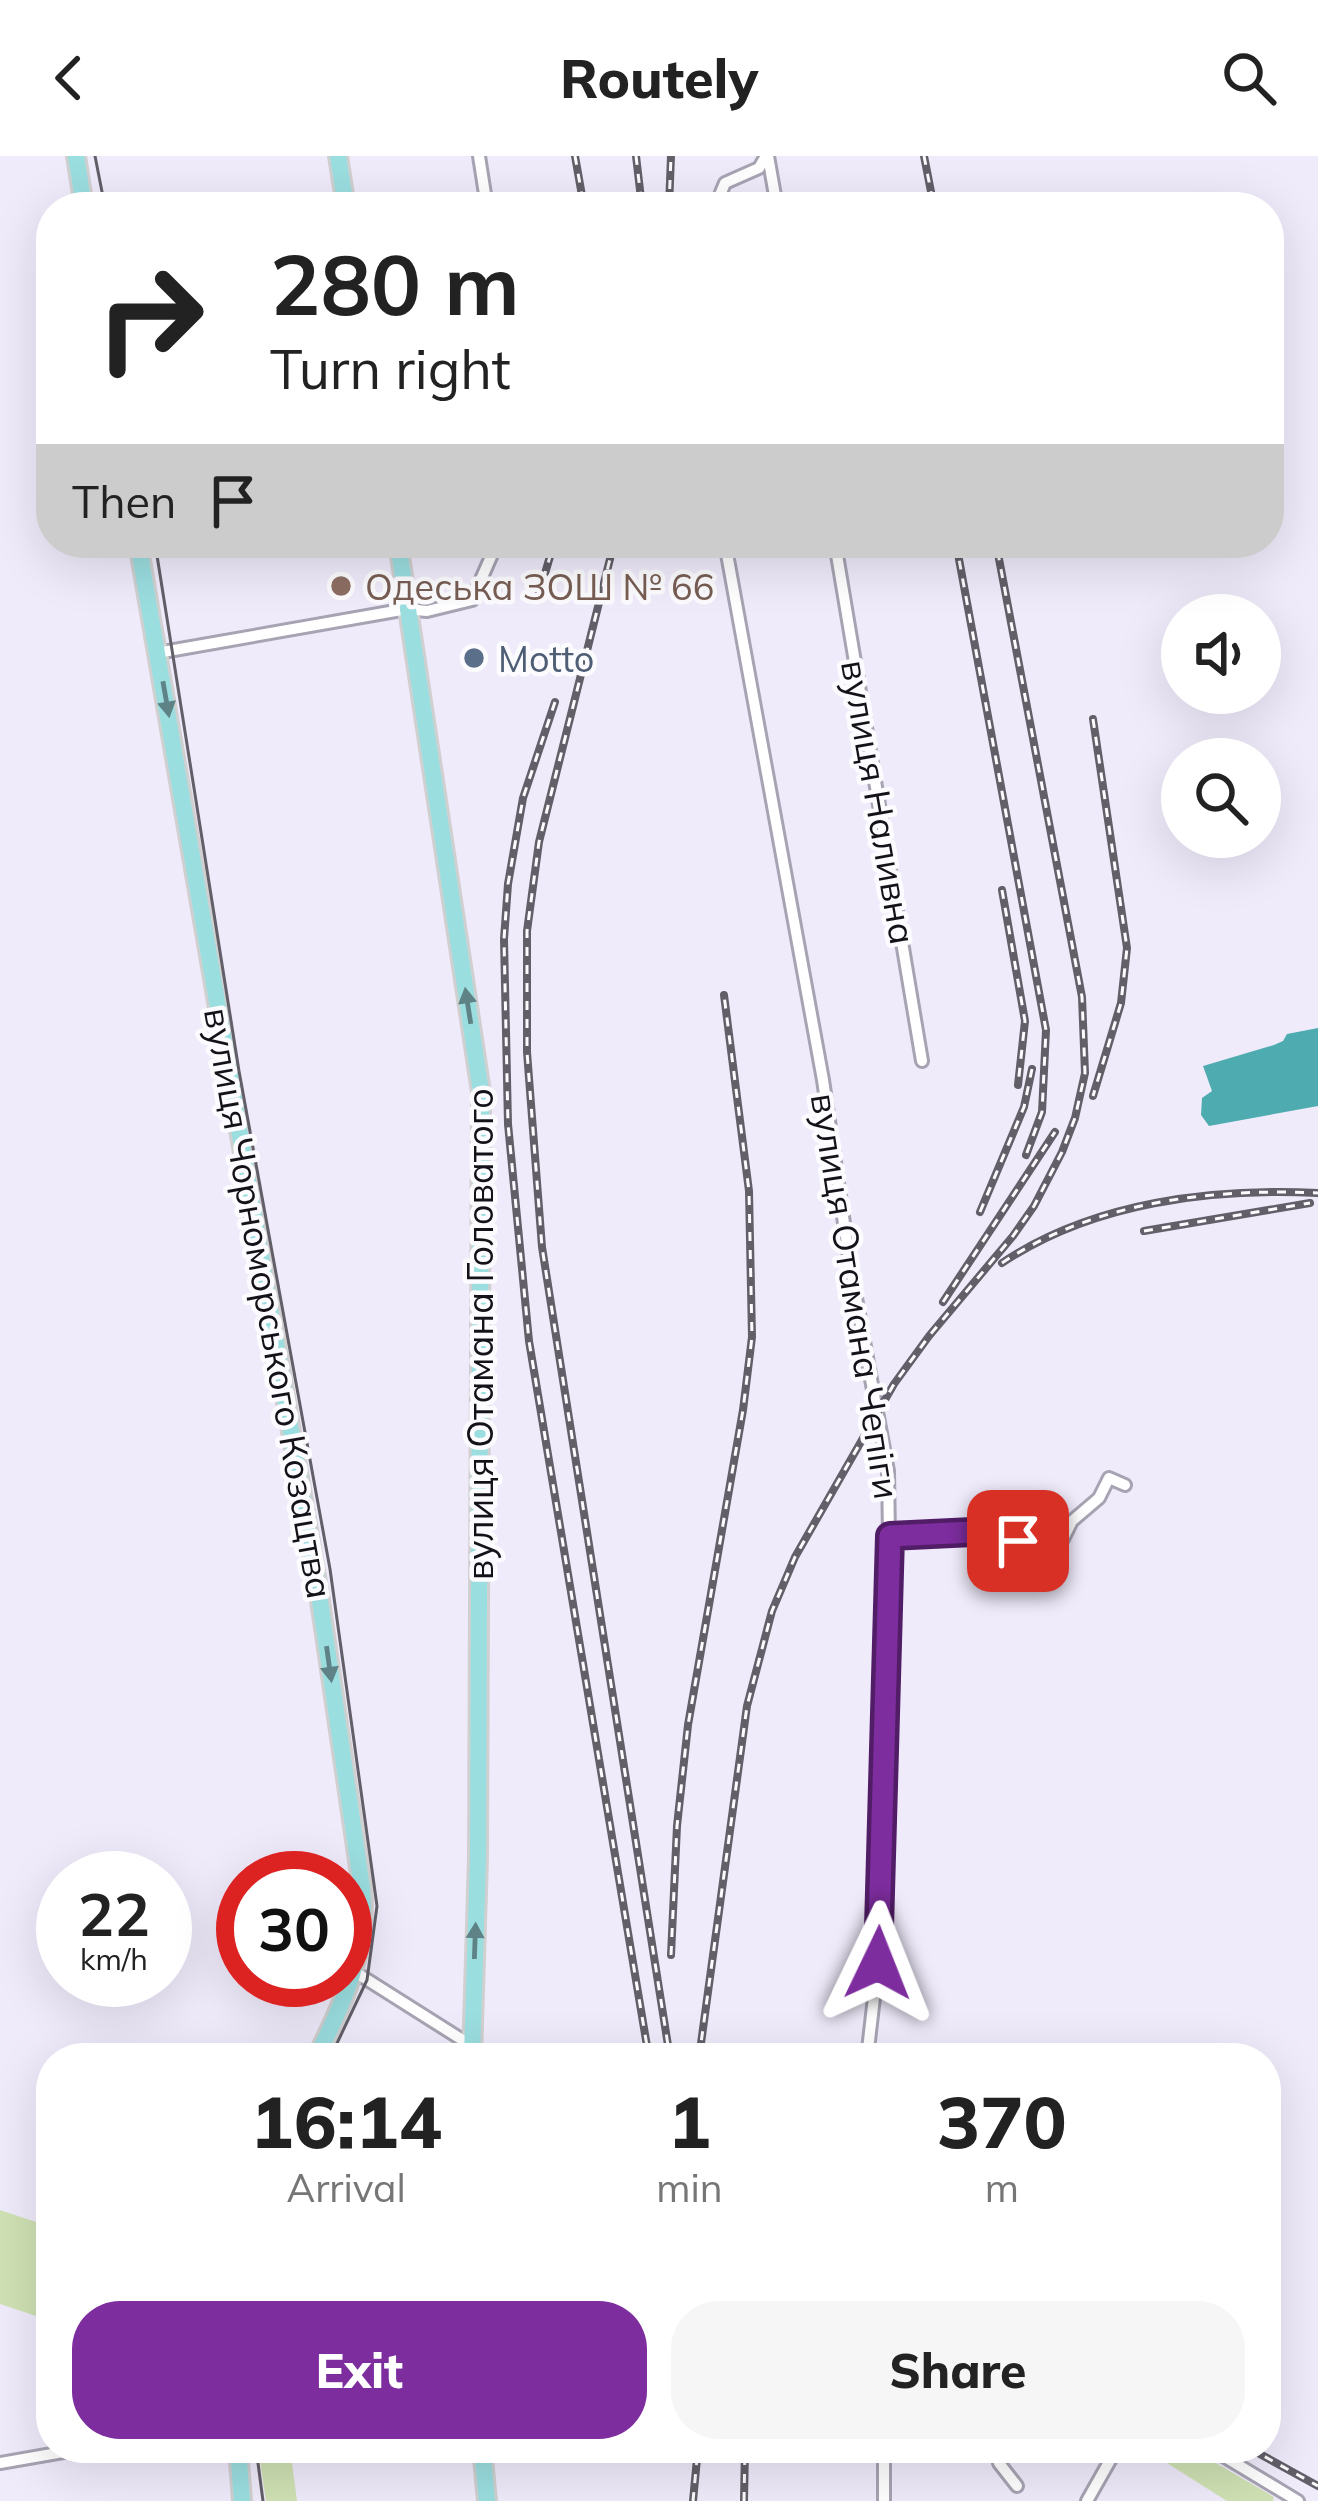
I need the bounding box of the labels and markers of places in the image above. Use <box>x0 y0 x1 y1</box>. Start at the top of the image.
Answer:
place label: Одеська ЗОШ № 66 <box>365 564 714 609</box>
marker: Одеська ЗОШ № 66 <box>328 573 354 599</box>
place label: Motto <box>498 636 594 681</box>
marker: Motto <box>461 645 487 671</box>
pin <box>967 1490 1069 1592</box>

